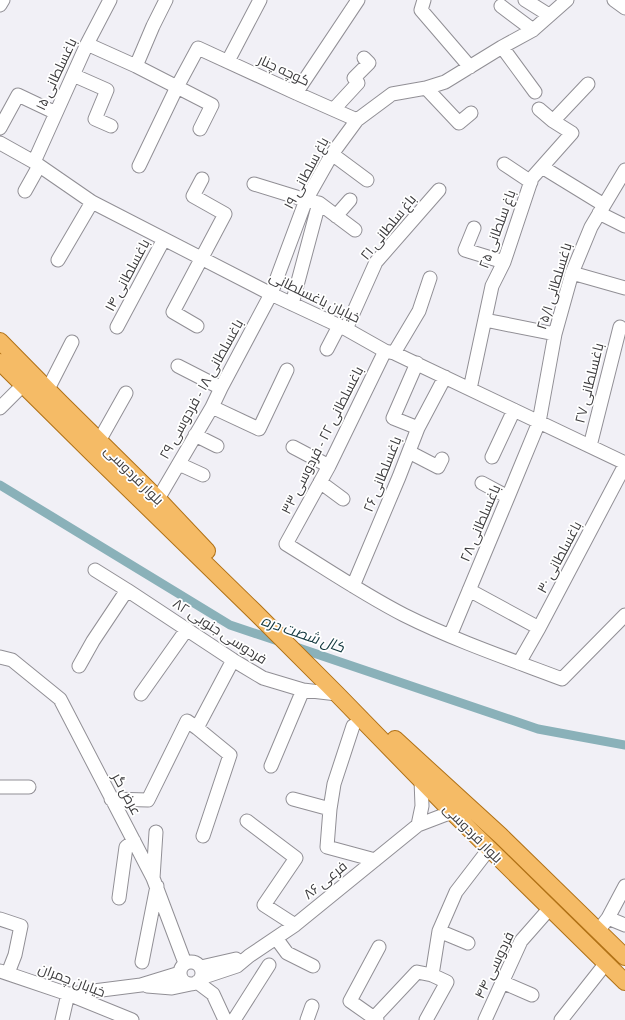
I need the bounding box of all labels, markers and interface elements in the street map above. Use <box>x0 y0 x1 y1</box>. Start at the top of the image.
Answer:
street label: باغسلطانی ۱۵ <box>32 35 80 113</box>
street label: کوچه چنار <box>254 51 312 91</box>
street label: باغ سلطانی ۱۹ <box>280 134 333 212</box>
street label: باغ سلطانی ۲۵ <box>475 188 520 271</box>
street label: باغ سلطانی ۲۱ <box>357 191 420 263</box>
street label: باغسلطانی ۱۴ <box>101 236 153 314</box>
street label: باغسلطانی ۲۵/۱ <box>533 241 575 331</box>
street label: خیابان باغسلطانی <box>267 268 363 326</box>
street label: باغسلطانی ۱۸ - فردوسی ۲۹ <box>156 316 246 462</box>
street label: باغسلطانی ۲۷ <box>571 341 607 425</box>
street label: باغسلطانی ۲۲ - فردوسی ۳۳ <box>278 363 366 517</box>
street label: باغسلطانی ۲۶ <box>360 434 404 514</box>
street label: بلوار فردوسی <box>101 442 167 508</box>
street label: باغسلطانی ۲۸ <box>457 482 503 564</box>
street label: باغسلطانی ۳۰ <box>533 518 585 596</box>
street label: فردوسی جنوبی ۸۲ <box>170 595 270 667</box>
water label: کال شصت دره <box>259 612 347 657</box>
street label: عرض گر <box>109 769 145 818</box>
street label: بلوار فردوسی <box>440 800 506 866</box>
street label: فرعی ۸۶ <box>300 858 350 902</box>
street label: فردوسی ۴۴ <box>471 929 517 1001</box>
street label: خیابان چمران <box>36 960 108 1002</box>

